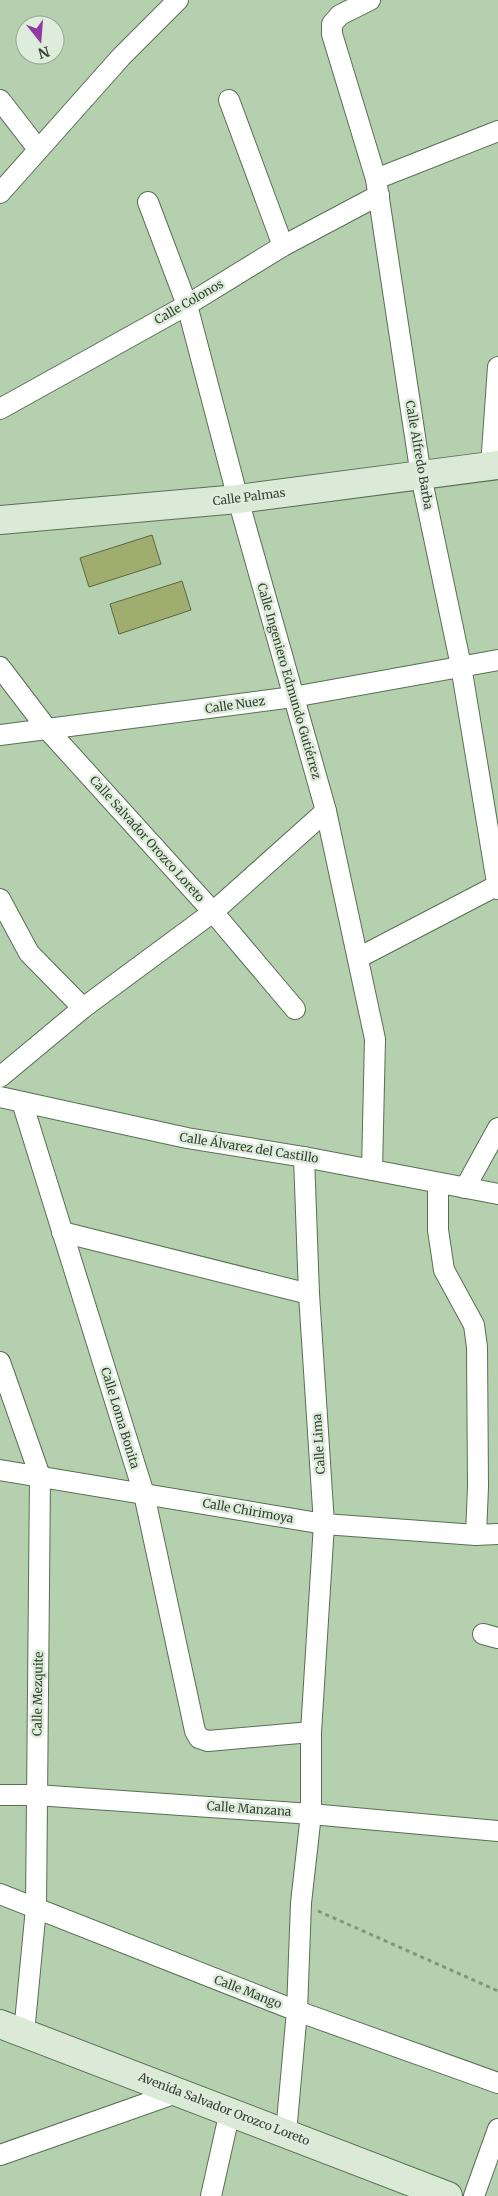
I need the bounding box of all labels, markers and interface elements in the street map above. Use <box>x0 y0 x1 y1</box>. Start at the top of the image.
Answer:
north arrow <box>15 15 65 65</box>
text: N <box>36 42 52 63</box>
street label: Calle Colonos <box>152 276 226 327</box>
street label: Calle Alfredo Barba <box>403 399 437 511</box>
street label: Calle Palmas <box>212 485 286 508</box>
street label: Calle Ingeniero Edmundo Gutiérrez <box>254 581 325 781</box>
street label: Calle Nuez <box>204 693 266 716</box>
street label: Calle Salvador Orozco Loreto <box>87 773 208 905</box>
street label: Calle Álvarez del Castillo <box>178 1129 320 1166</box>
street label: Calle Loma Bonita <box>98 1365 143 1471</box>
street label: Calle Lima <box>309 1413 328 1475</box>
street label: Calle Chirimoya <box>201 1495 295 1526</box>
street label: Calle Mezquite <box>29 1652 46 1736</box>
street label: Calle Manzana <box>206 1798 292 1819</box>
street label: Calle Mango <box>212 1972 284 2011</box>
street label: Avenida Salvador Orozco Loreto <box>135 2068 312 2148</box>

